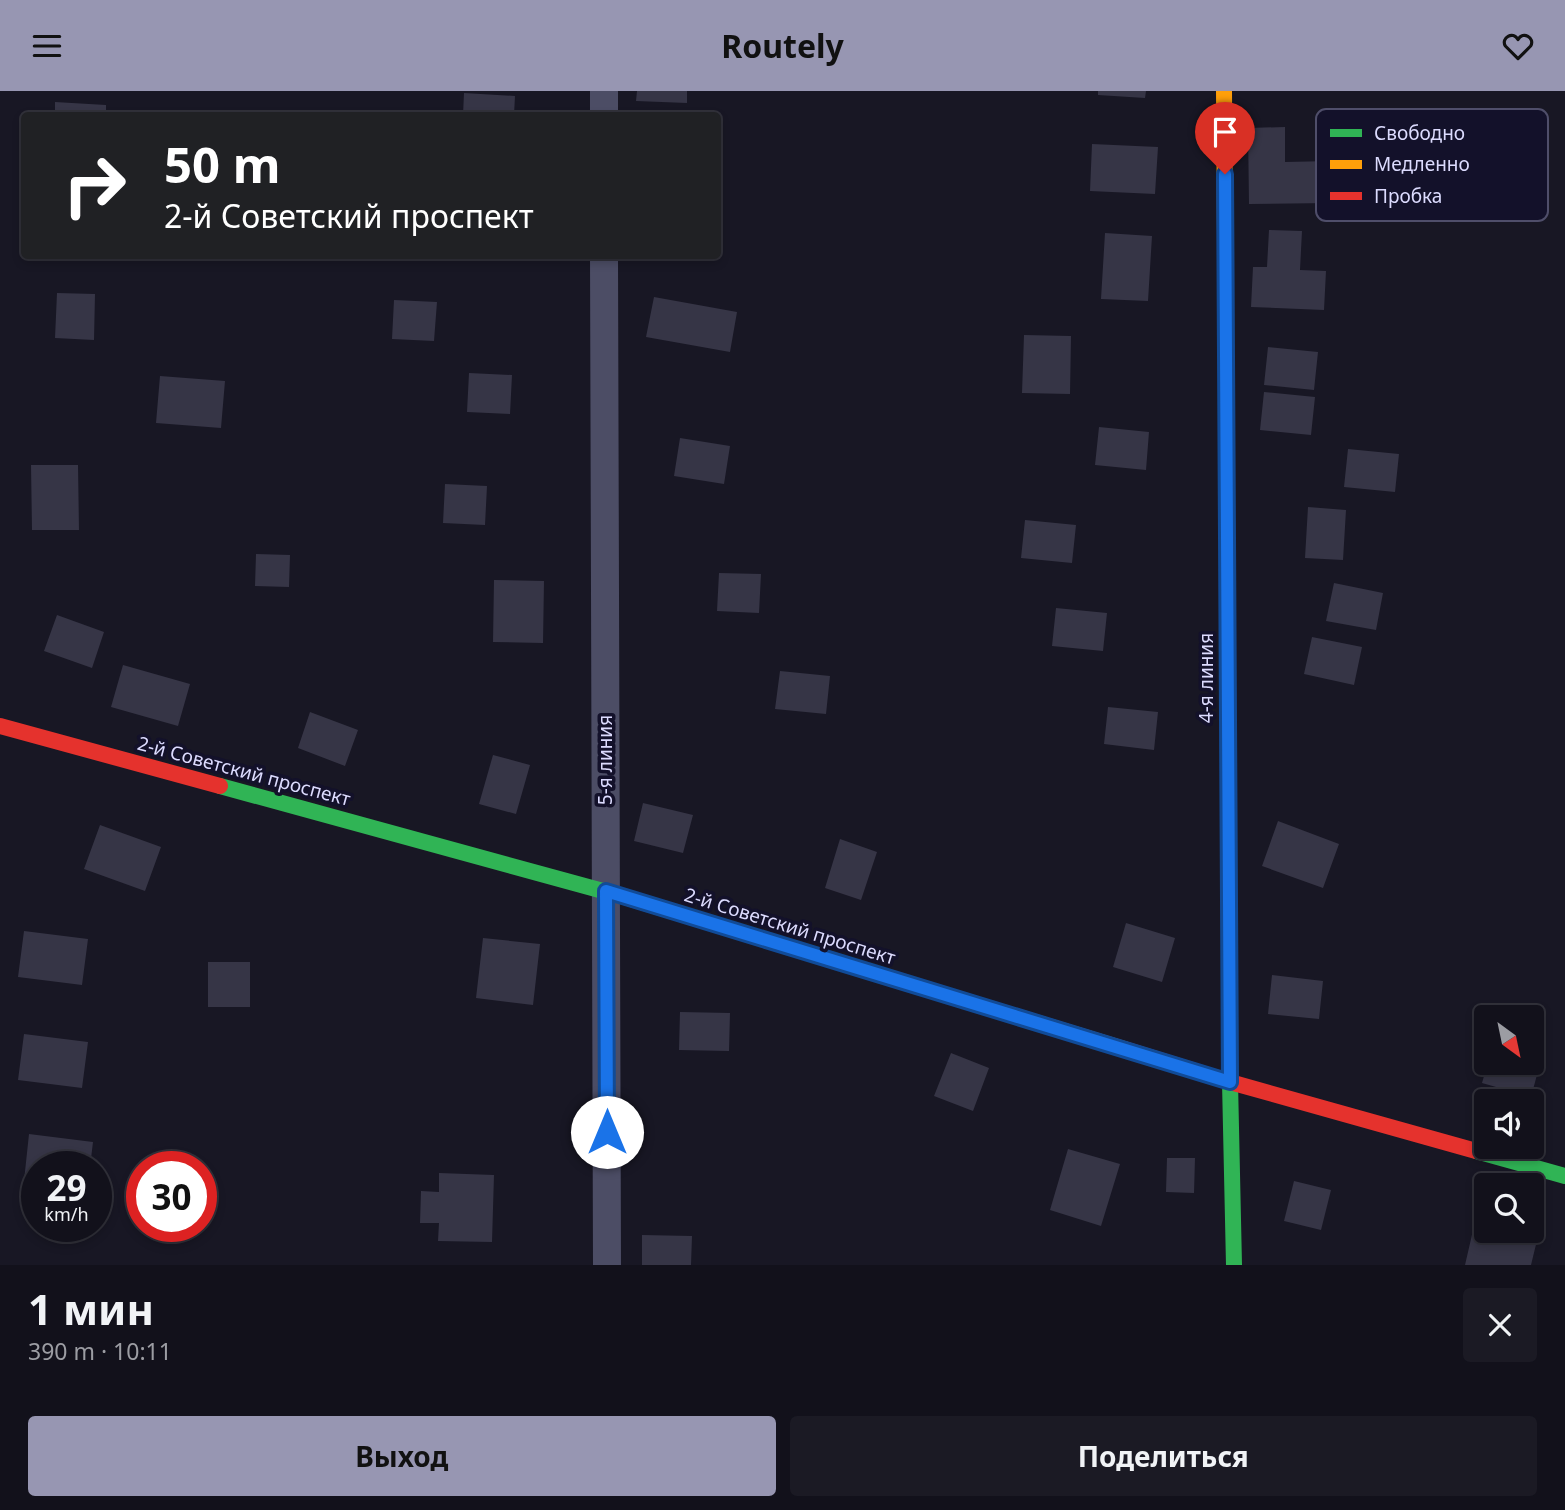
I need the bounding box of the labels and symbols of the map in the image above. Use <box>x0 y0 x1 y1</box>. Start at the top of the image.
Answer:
pin <box>1195 102 1255 174</box>
legend <box>1316 109 1548 221</box>
text: Свободно <box>1374 120 1465 146</box>
text: Медленно <box>1374 151 1470 177</box>
text: Пробка <box>1374 183 1442 209</box>
street label: 4-я линия <box>1193 633 1219 723</box>
street label: 5-я линия <box>592 715 618 805</box>
street label: 2-й Советский проспект <box>135 730 353 812</box>
street label: 2-й Советский проспект <box>681 881 899 971</box>
north arrow <box>1474 1005 1544 1075</box>
position arrow <box>570 1095 644 1169</box>
speed limit sign: 30 <box>126 1151 217 1242</box>

